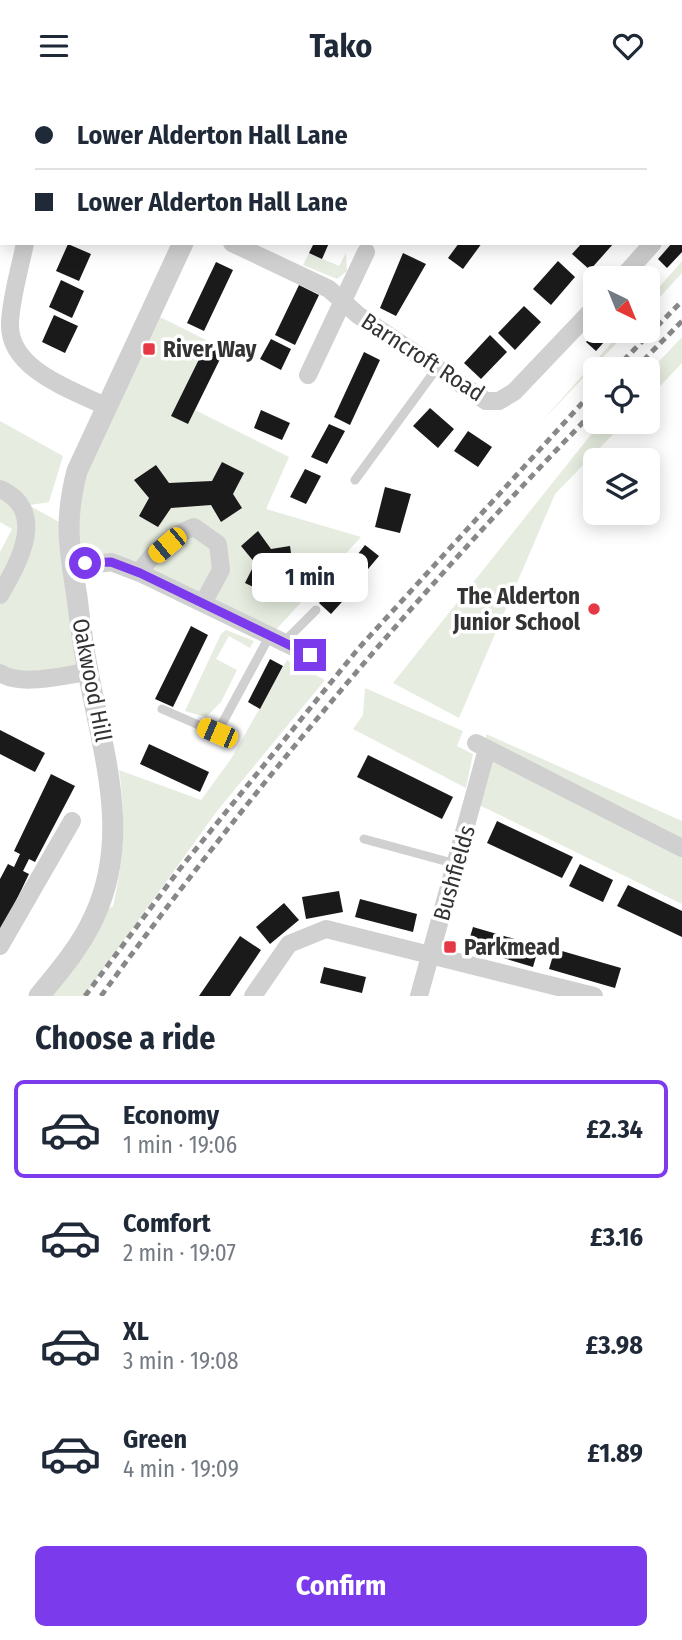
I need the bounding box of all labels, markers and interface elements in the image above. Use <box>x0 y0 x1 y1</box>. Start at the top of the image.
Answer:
icon: menu <box>35 27 73 65</box>
text: Tako <box>310 27 372 65</box>
icon: heart <box>609 27 647 65</box>
text: Lower Alderton Hall Lane <box>77 120 348 151</box>
text: Lower Alderton Hall Lane <box>77 187 348 218</box>
north arrow <box>583 266 660 343</box>
map controls <box>583 266 660 525</box>
street label: Barncroft Road <box>356 307 490 407</box>
place label: River Way <box>163 335 258 363</box>
marker: River Way <box>141 341 157 357</box>
button: locate <box>583 357 660 434</box>
button: layers <box>583 448 660 525</box>
car <box>145 523 190 567</box>
route start <box>69 547 101 579</box>
callout: 1 min <box>252 553 368 603</box>
text: 1 min <box>285 563 335 591</box>
place label: The Alderton Junior School <box>452 582 581 636</box>
marker: The Alderton Junior School <box>586 601 602 617</box>
street label: Oakwood Hill <box>66 616 118 744</box>
route end <box>294 639 326 671</box>
car <box>194 715 241 751</box>
street label: Bushfields <box>427 822 481 924</box>
place label: Parkmead <box>464 933 560 961</box>
marker: Parkmead <box>442 939 458 955</box>
text: Choose a ride <box>35 1019 216 1057</box>
icon: car <box>39 1098 102 1161</box>
text: Economy <box>123 1100 219 1131</box>
text: £2.34 <box>586 1114 643 1145</box>
text: 1 min · 19:06 <box>123 1131 237 1159</box>
icon: car <box>39 1206 102 1269</box>
text: Comfort <box>123 1208 211 1239</box>
text: £3.16 <box>590 1222 643 1253</box>
text: 2 min · 19:07 <box>123 1239 236 1267</box>
icon: car <box>39 1314 102 1377</box>
text: XL <box>123 1316 149 1347</box>
text: £3.98 <box>585 1330 643 1361</box>
text: 3 min · 19:08 <box>123 1347 239 1375</box>
icon: car <box>39 1422 102 1485</box>
text: Green <box>123 1424 187 1455</box>
text: £1.89 <box>587 1438 643 1469</box>
text: 4 min · 19:09 <box>123 1455 239 1483</box>
button: Confirm <box>35 1546 647 1626</box>

